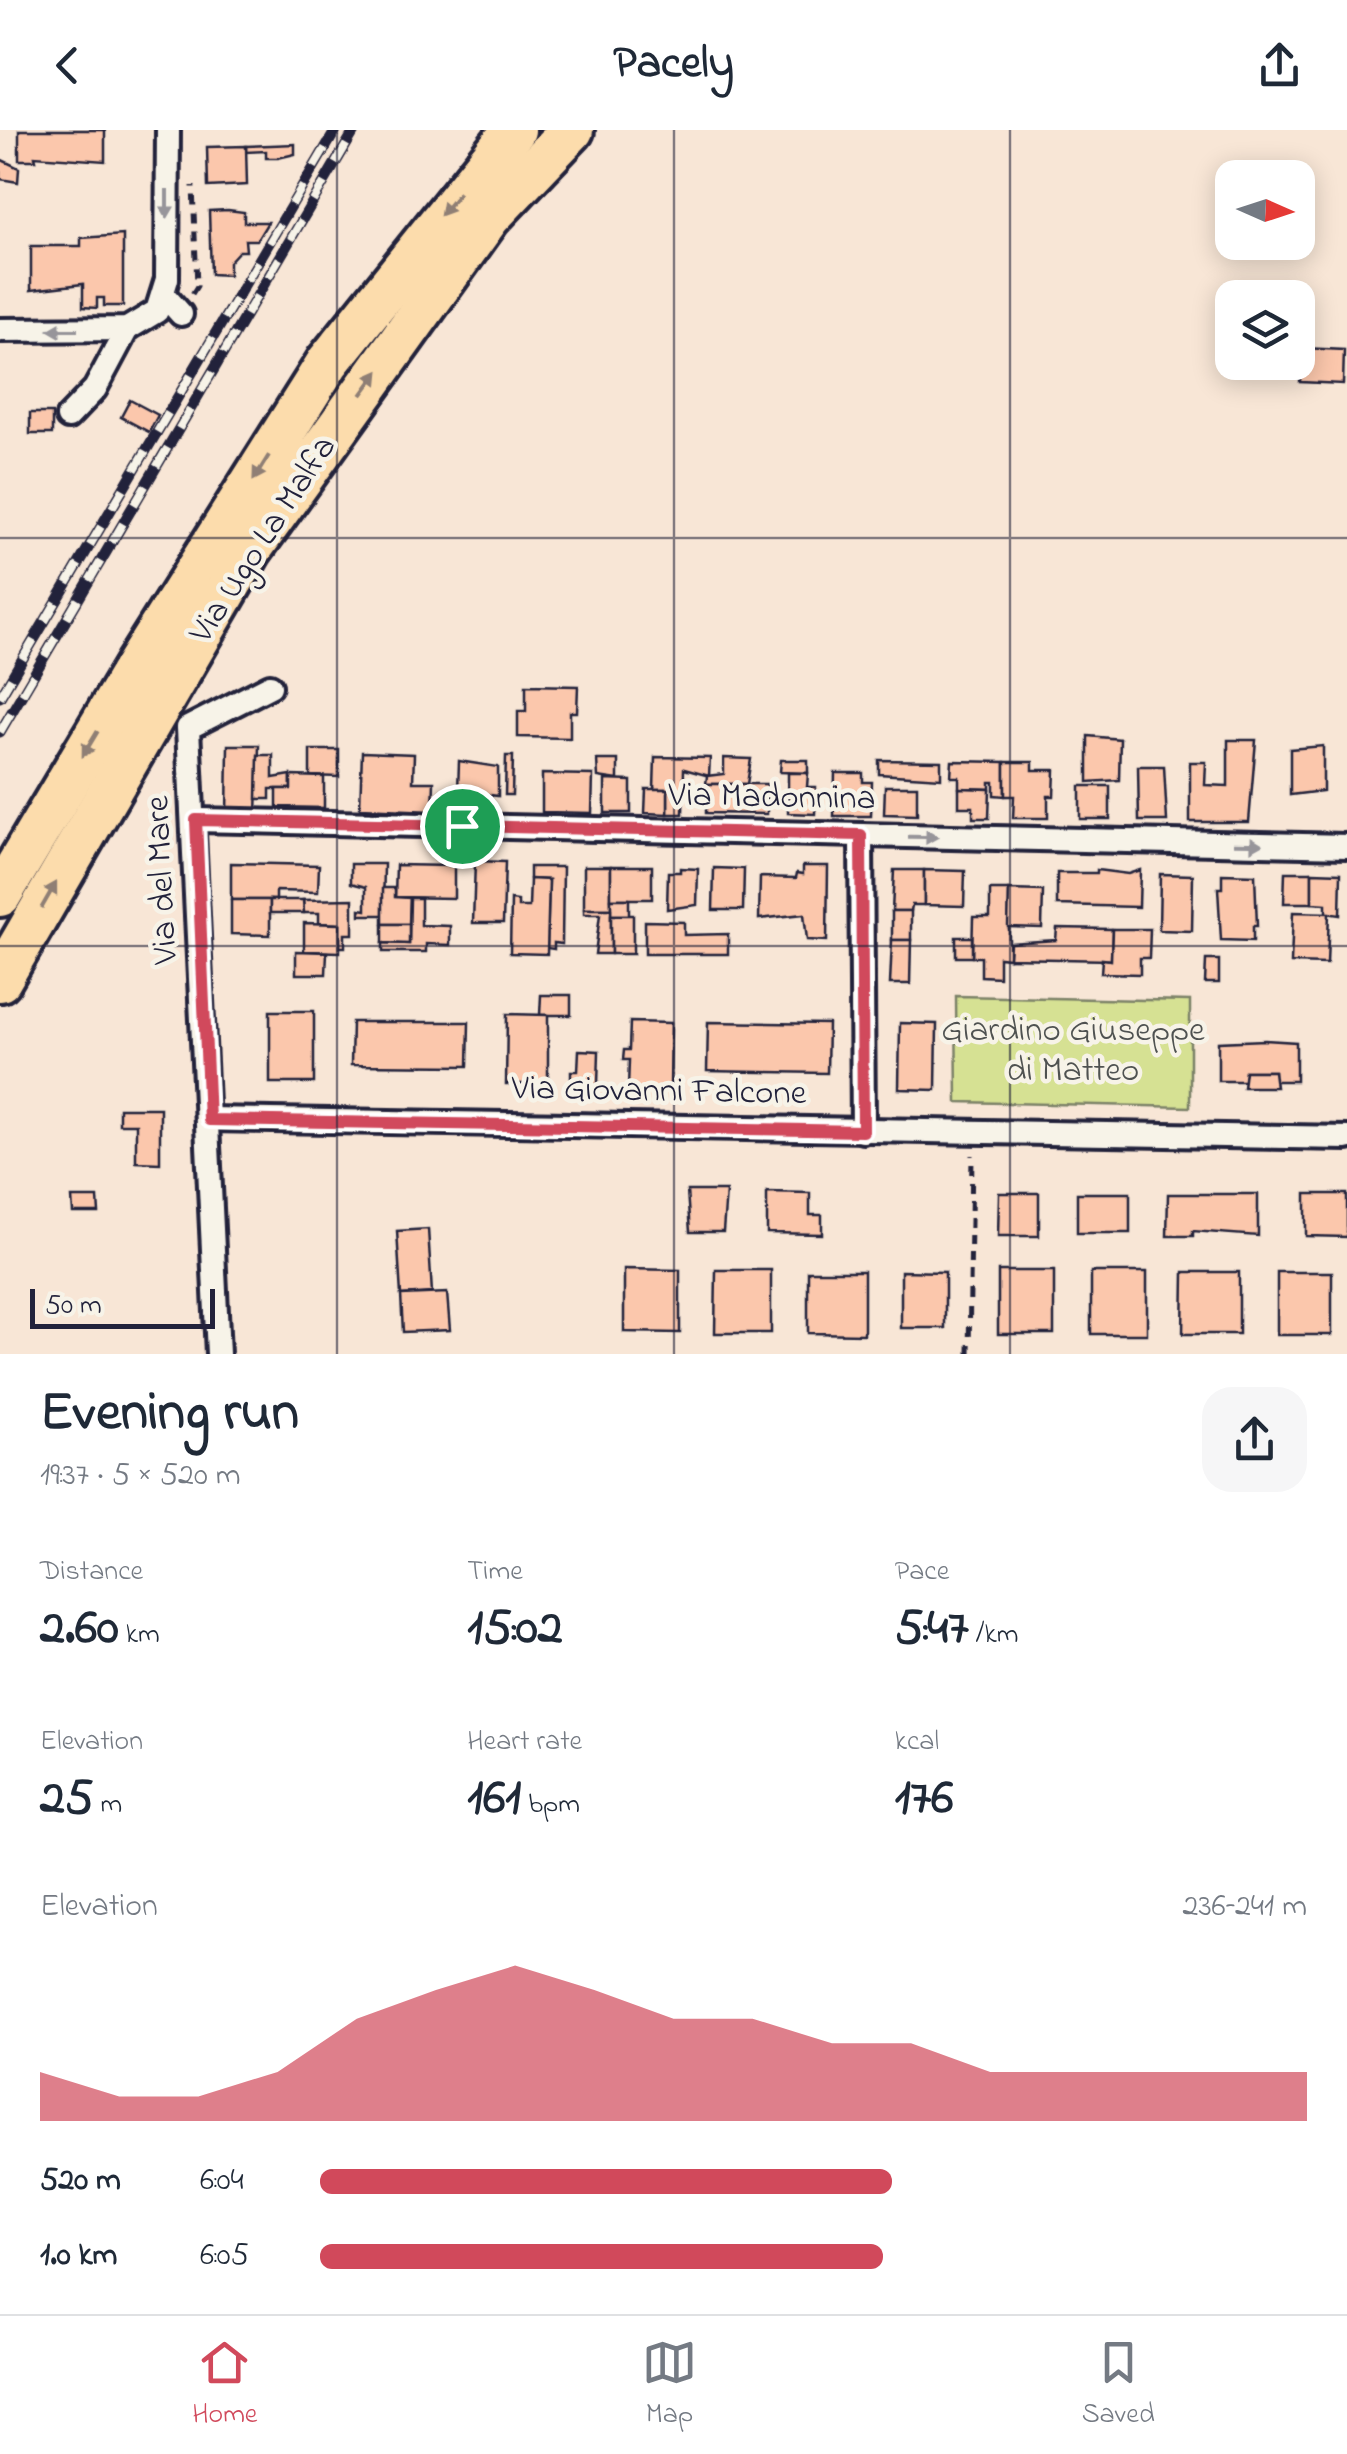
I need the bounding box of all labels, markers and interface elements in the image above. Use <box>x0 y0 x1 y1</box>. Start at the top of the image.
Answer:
text: Pacely <box>613 32 734 98</box>
icon: back <box>40 38 95 93</box>
icon: share <box>1252 38 1307 93</box>
north arrow <box>1215 160 1315 260</box>
map controls <box>1215 160 1315 380</box>
one-way arrow <box>159 189 175 221</box>
one-way arrow <box>440 192 462 217</box>
button: layers <box>1215 280 1315 380</box>
one-way arrow <box>47 322 79 338</box>
one-way arrow <box>360 370 379 397</box>
street label: Via Ugo La Malfa <box>177 426 350 655</box>
one-way arrow <box>252 454 271 481</box>
one-way arrow <box>82 730 99 758</box>
street label: Via Madonnina <box>667 771 876 825</box>
pin <box>420 784 505 869</box>
street label: Via del Mare <box>133 794 193 967</box>
icon: arrive <box>435 799 490 854</box>
one-way arrow <box>908 829 940 845</box>
one-way arrow <box>1233 836 1265 852</box>
one-way arrow <box>40 881 57 909</box>
park label: Giardino Giuseppe di Matteo <box>941 1006 1205 1097</box>
street label: Via Giovanni Falcone <box>510 1064 807 1120</box>
scale bar <box>30 1284 215 1328</box>
text: 50 m <box>45 1286 102 1327</box>
text: Evening run <box>40 1375 299 1455</box>
button: share <box>1202 1387 1307 1492</box>
text: 19:37 · 5 × 520 m <box>40 1453 241 1500</box>
text: Distance <box>40 1552 143 1593</box>
text: Time <box>467 1552 523 1593</box>
text: Pace <box>895 1552 949 1593</box>
text: 2.60 <box>40 1593 119 1666</box>
text: 15:02 <box>467 1593 563 1666</box>
text: 5:47 <box>895 1593 969 1666</box>
text: km <box>119 1615 160 1656</box>
text: /km <box>969 1615 1018 1656</box>
text: Elevation <box>40 1722 143 1763</box>
text: Heart rate <box>467 1722 582 1763</box>
text: kcal <box>895 1722 939 1763</box>
text: 25 <box>40 1763 93 1836</box>
text: 161 <box>467 1763 521 1836</box>
text: 176 <box>895 1763 953 1836</box>
text: m <box>93 1785 122 1826</box>
text: bpm <box>521 1785 580 1826</box>
text: Elevation <box>40 1884 158 1931</box>
text: 236–241 m <box>1182 1884 1307 1931</box>
text: 520 m <box>40 2158 121 2205</box>
text: 6:04 <box>200 2158 244 2205</box>
text: 1.0 km <box>40 2233 117 2280</box>
text: 6:05 <box>200 2233 249 2280</box>
tab: Home <box>192 2335 257 2436</box>
tab: Map <box>642 2335 697 2436</box>
tab: Saved <box>1082 2335 1155 2436</box>

